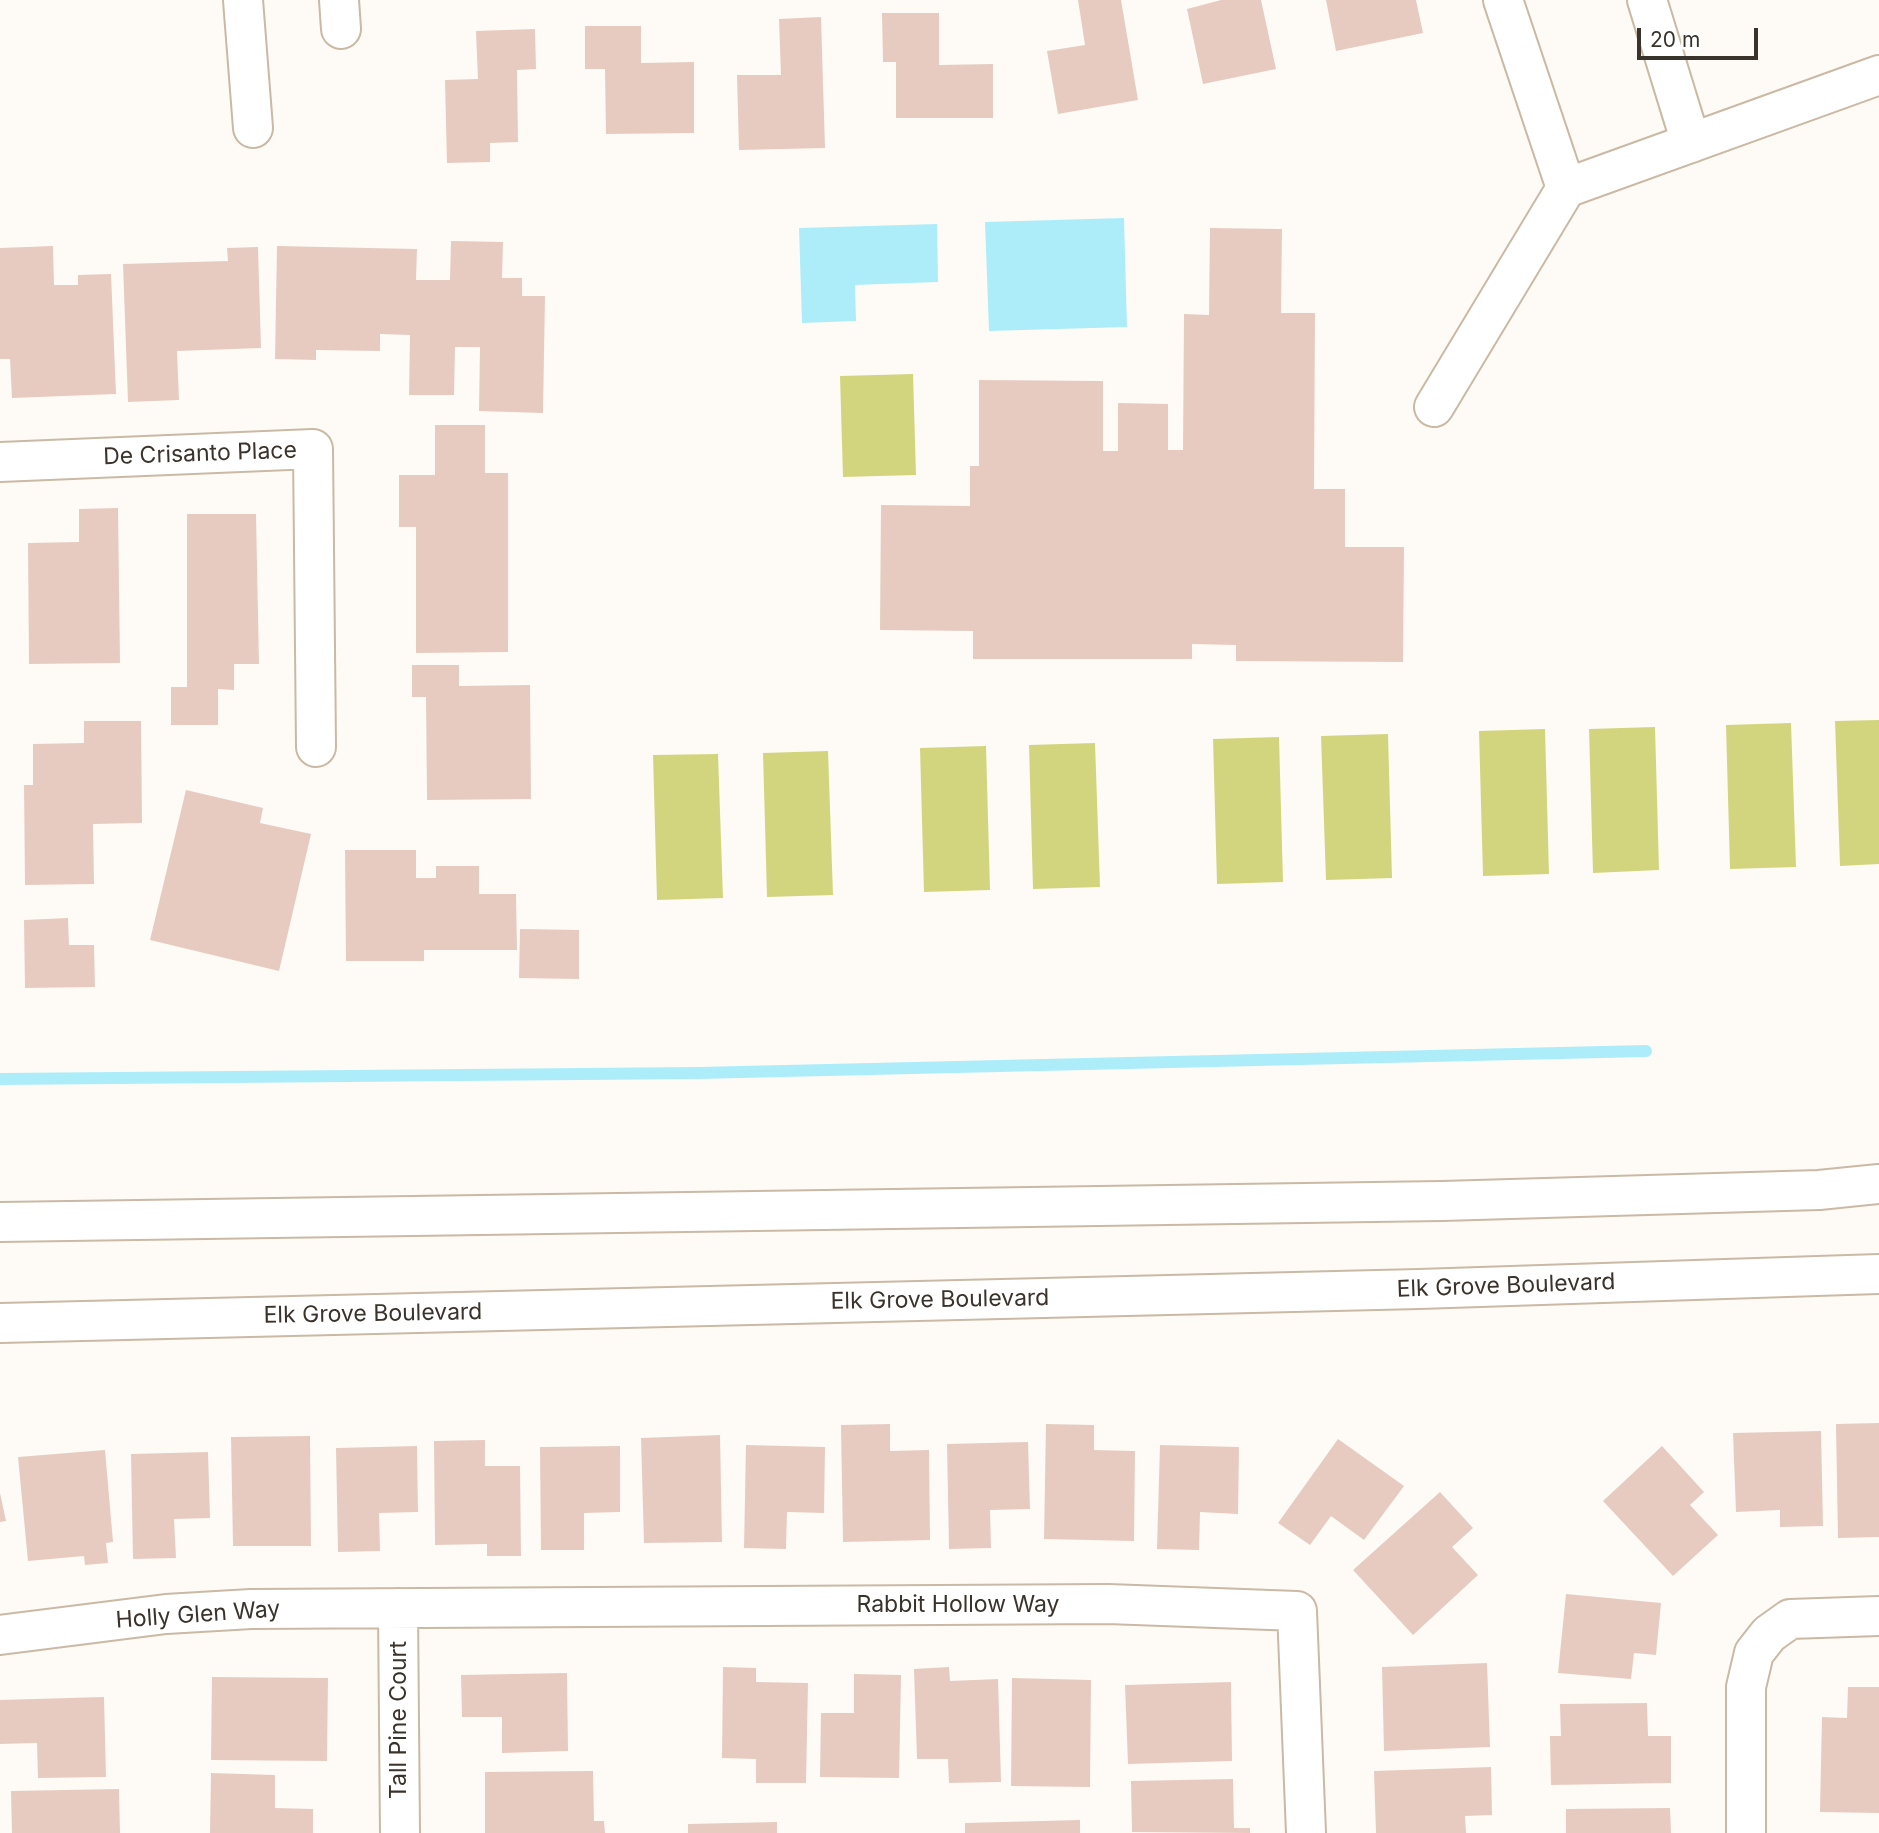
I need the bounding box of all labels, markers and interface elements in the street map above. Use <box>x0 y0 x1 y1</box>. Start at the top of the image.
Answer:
scale bar <box>1641 14 1762 58</box>
text: 20 m <box>1650 27 1700 52</box>
street label: De Crisanto Place <box>103 437 297 471</box>
street label: Elk Grove Boulevard <box>1396 1268 1616 1304</box>
street label: Elk Grove Boulevard <box>830 1284 1050 1316</box>
street label: Elk Grove Boulevard <box>263 1298 483 1330</box>
street label: Rabbit Hollow Way <box>856 1591 1060 1619</box>
street label: Holly Glen Way <box>115 1595 281 1635</box>
street label: Tall Pine Court <box>385 1641 413 1799</box>

